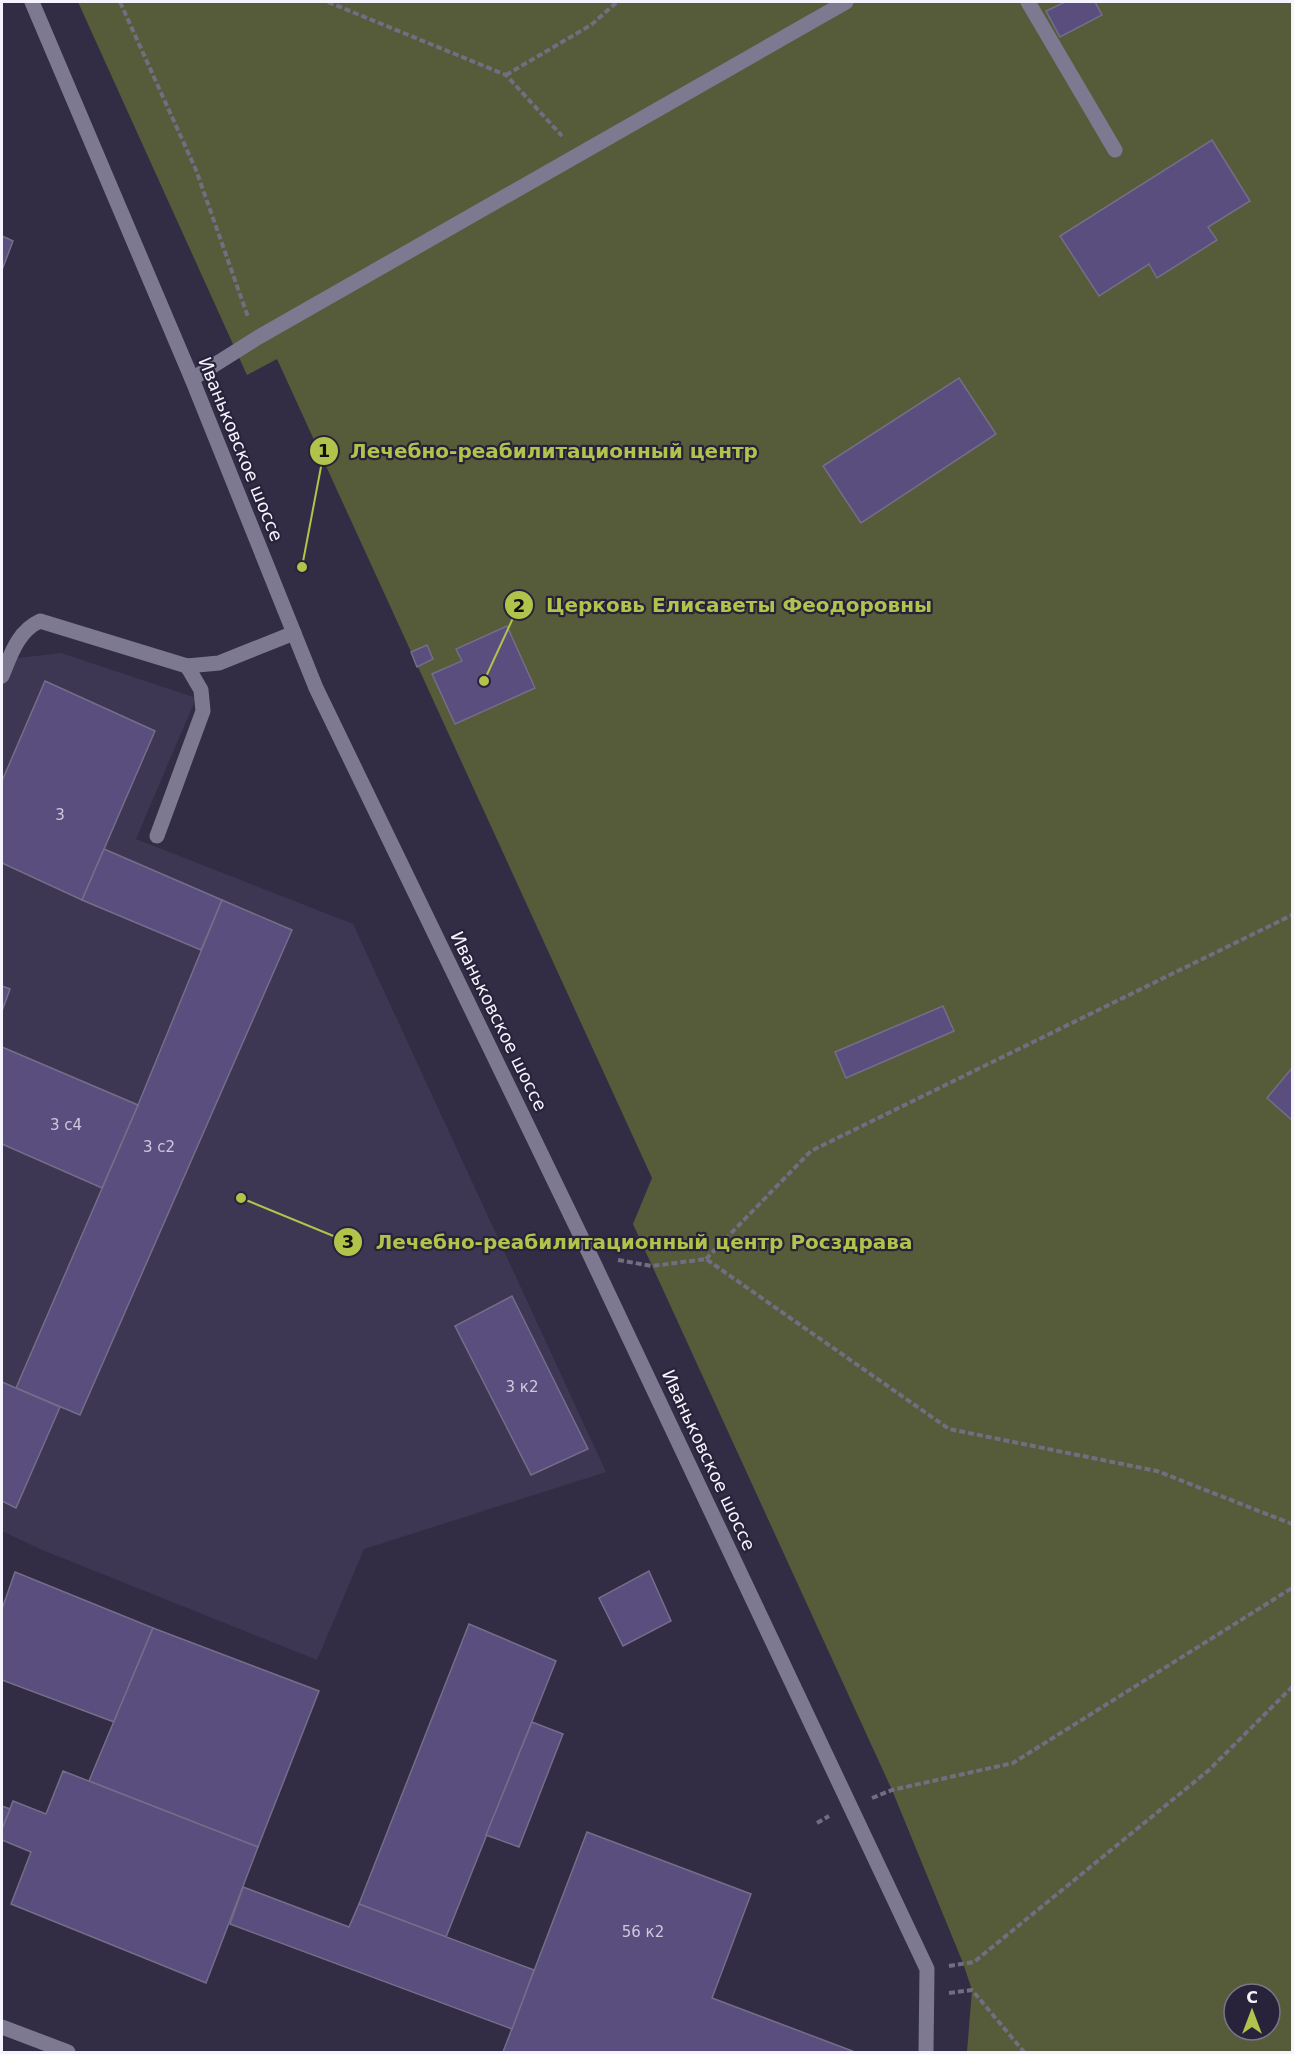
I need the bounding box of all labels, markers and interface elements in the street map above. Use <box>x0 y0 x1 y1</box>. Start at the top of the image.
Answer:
street label: Иваньковское шоссе <box>194 354 288 544</box>
callout: Лечебно-реабилитационный центр <box>309 432 770 470</box>
text: Лечебно-реабилитационный центр <box>350 439 758 463</box>
text: 1 <box>318 440 330 461</box>
callout: Церковь Елисаветы Феодоровны <box>504 586 944 624</box>
text: Церковь Елисаветы Феодоровны <box>546 593 932 617</box>
text: 2 <box>513 595 525 616</box>
house number: 3 <box>55 806 65 824</box>
street label: Иваньковское шоссе <box>446 928 552 1114</box>
house number: 3 с4 <box>50 1116 82 1134</box>
house number: 3 с2 <box>143 1138 175 1156</box>
callout: Лечебно-реабилитационный центр Росздрава <box>333 1223 924 1261</box>
text: Лечебно-реабилитационный центр Росздрава <box>376 1230 912 1254</box>
text: 3 <box>342 1231 354 1252</box>
street label: Иваньковское шоссе <box>658 1366 760 1554</box>
house number: 3 к2 <box>506 1378 538 1396</box>
house number: 56 к2 <box>622 1923 664 1941</box>
north arrow <box>1222 1982 1282 2042</box>
text: С <box>1246 1988 1258 2007</box>

